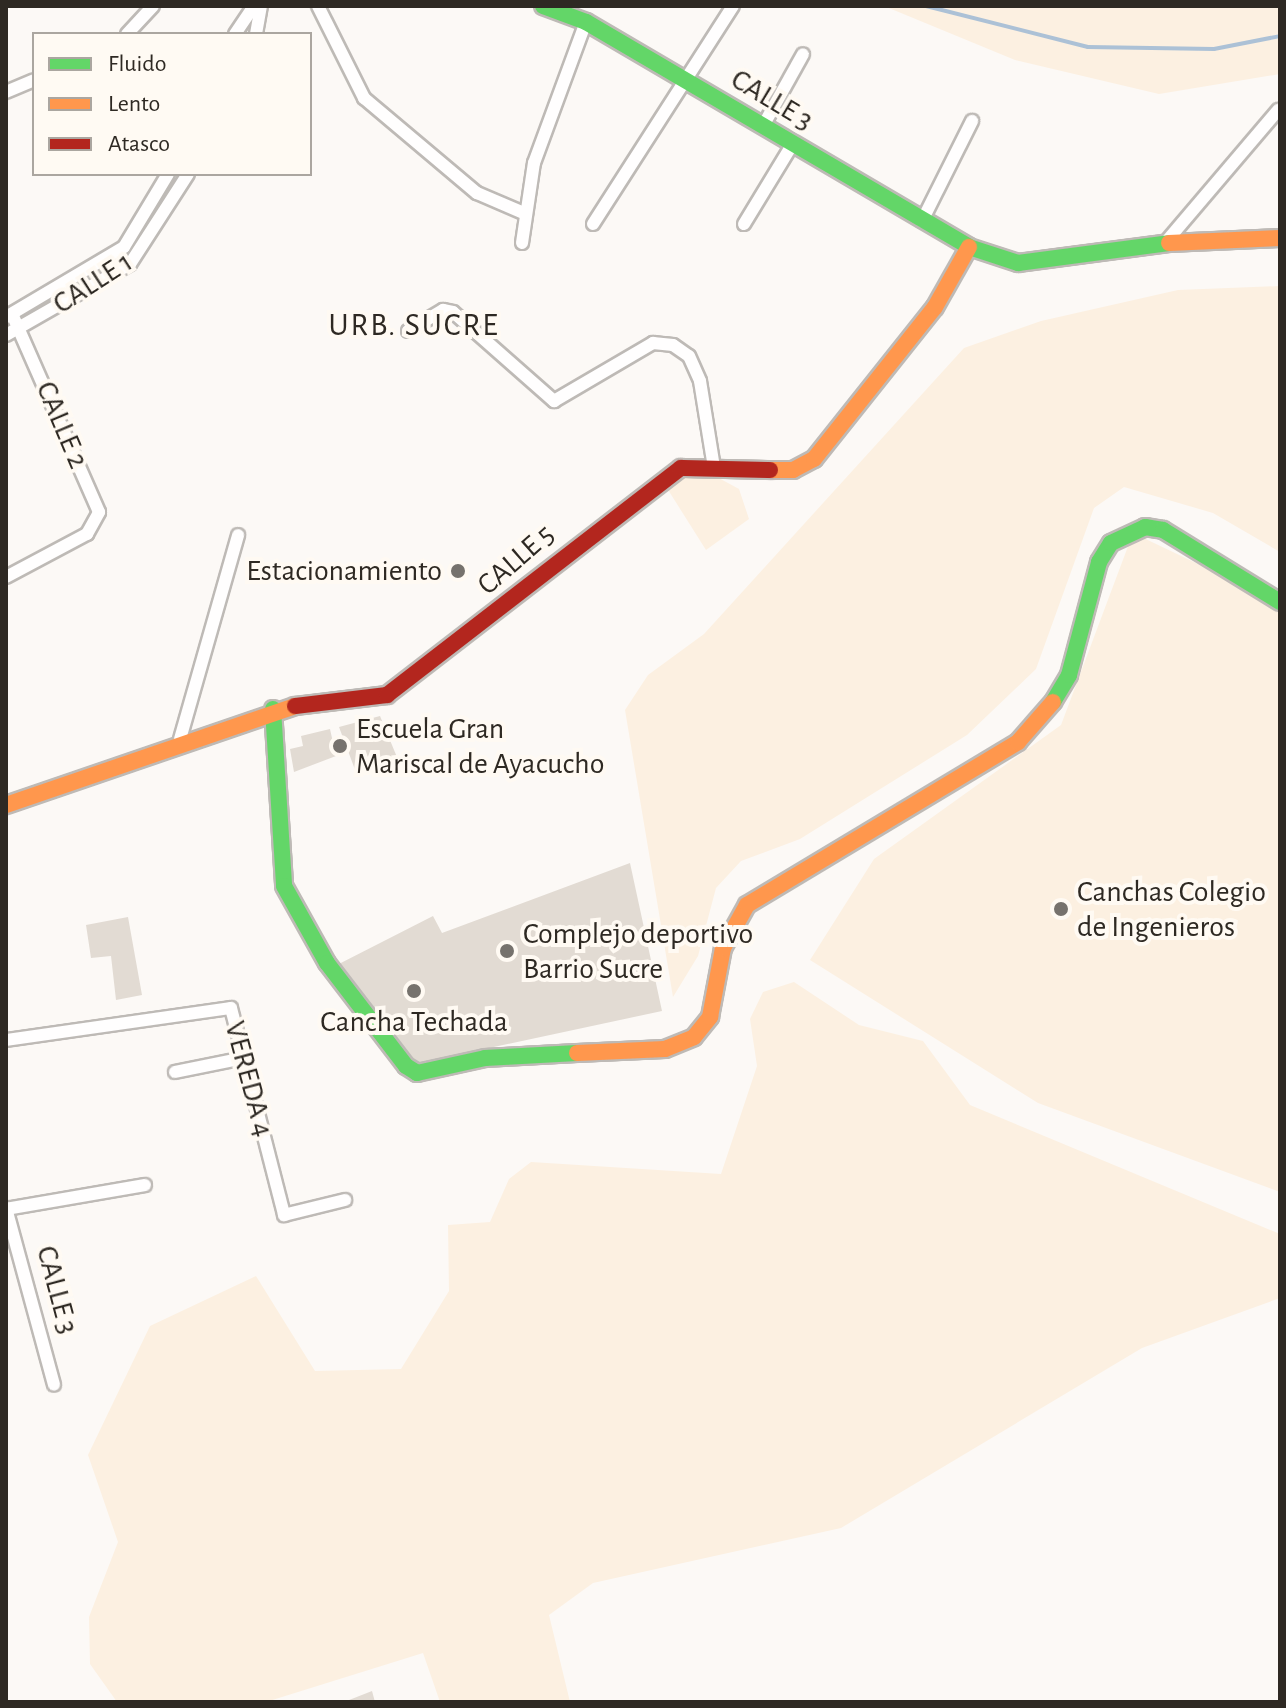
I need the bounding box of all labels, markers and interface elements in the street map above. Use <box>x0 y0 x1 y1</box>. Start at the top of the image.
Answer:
legend <box>32 32 312 176</box>
text: Fluido <box>108 52 167 76</box>
street label: CALLE 3 <box>724 61 820 139</box>
text: Lento <box>108 92 160 116</box>
text: Atasco <box>108 132 170 156</box>
street label: CALLE 1 <box>46 244 140 322</box>
district label: URB. SUCRE <box>328 306 500 344</box>
street label: CALLE 2 <box>28 376 96 474</box>
street label: CALLE 5 <box>470 517 562 603</box>
place label: Estacionamiento <box>246 553 442 589</box>
marker: Estacionamiento <box>449 562 467 580</box>
place label: Escuela Gran Mariscal de Ayacucho <box>356 711 604 782</box>
marker: Escuela Gran Mariscal de Ayacucho <box>331 737 349 755</box>
place label: Canchas Colegio de Ingenieros <box>1077 874 1266 944</box>
marker: Canchas Colegio de Ingenieros <box>1052 900 1070 918</box>
place label: Complejo deportivo Barrio Sucre <box>523 916 753 986</box>
marker: Complejo deportivo Barrio Sucre <box>498 942 516 960</box>
marker: Cancha Techada <box>405 982 423 1000</box>
place label: Cancha Techada <box>320 1004 508 1040</box>
street label: VEREDA 4 <box>216 1017 282 1141</box>
street label: CALLE 3 <box>28 1242 86 1338</box>

